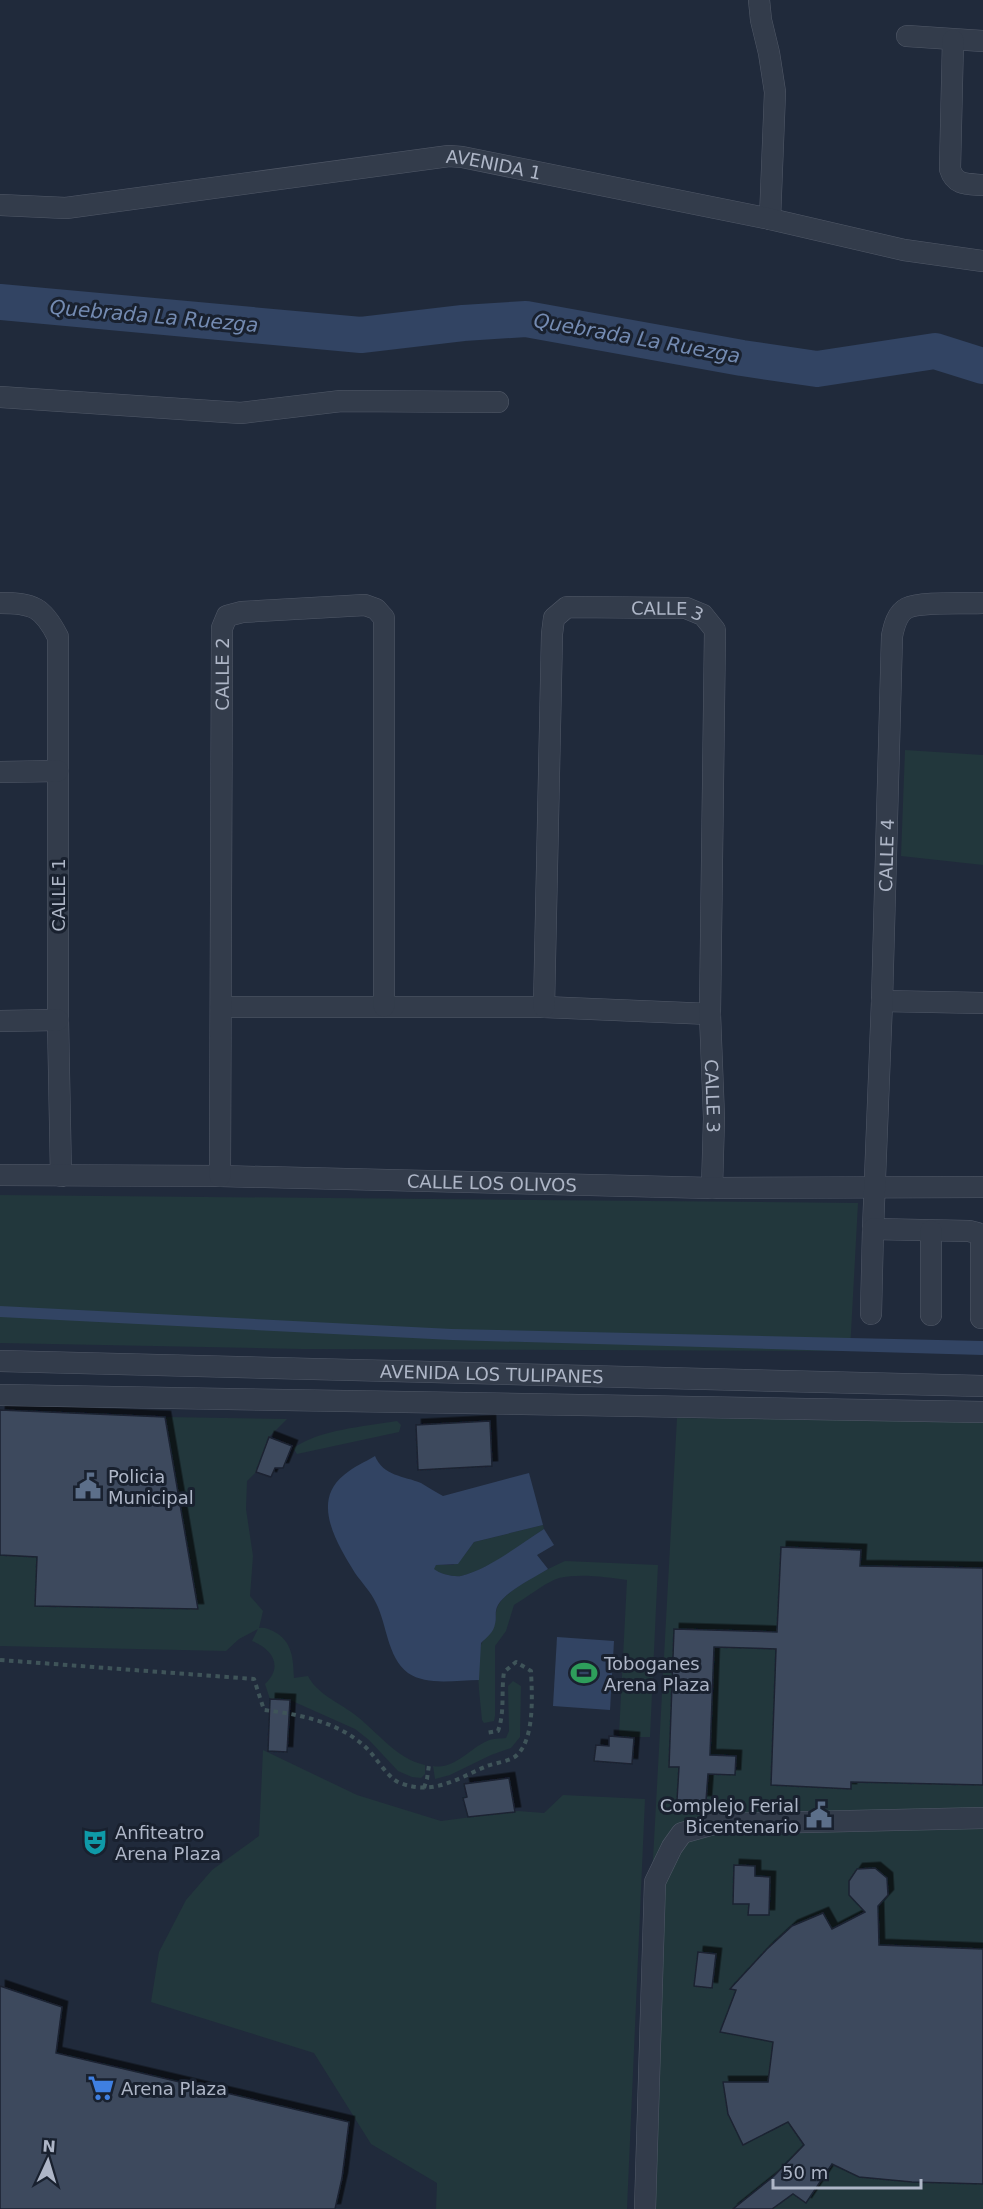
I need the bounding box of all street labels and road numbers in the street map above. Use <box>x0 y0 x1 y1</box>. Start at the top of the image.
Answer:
street label: AVENIDA 1 <box>445 145 543 183</box>
street label: CALLE 3 <box>631 597 707 625</box>
street label: CALLE 2 <box>211 637 232 711</box>
street label: CALLE 4 <box>874 818 897 892</box>
street label: CALLE 1 <box>48 858 69 932</box>
street label: CALLE 3 <box>701 1059 725 1133</box>
street label: CALLE LOS OLIVOS <box>407 1170 577 1195</box>
street label: AVENIDA LOS TULIPANES <box>380 1360 604 1387</box>

